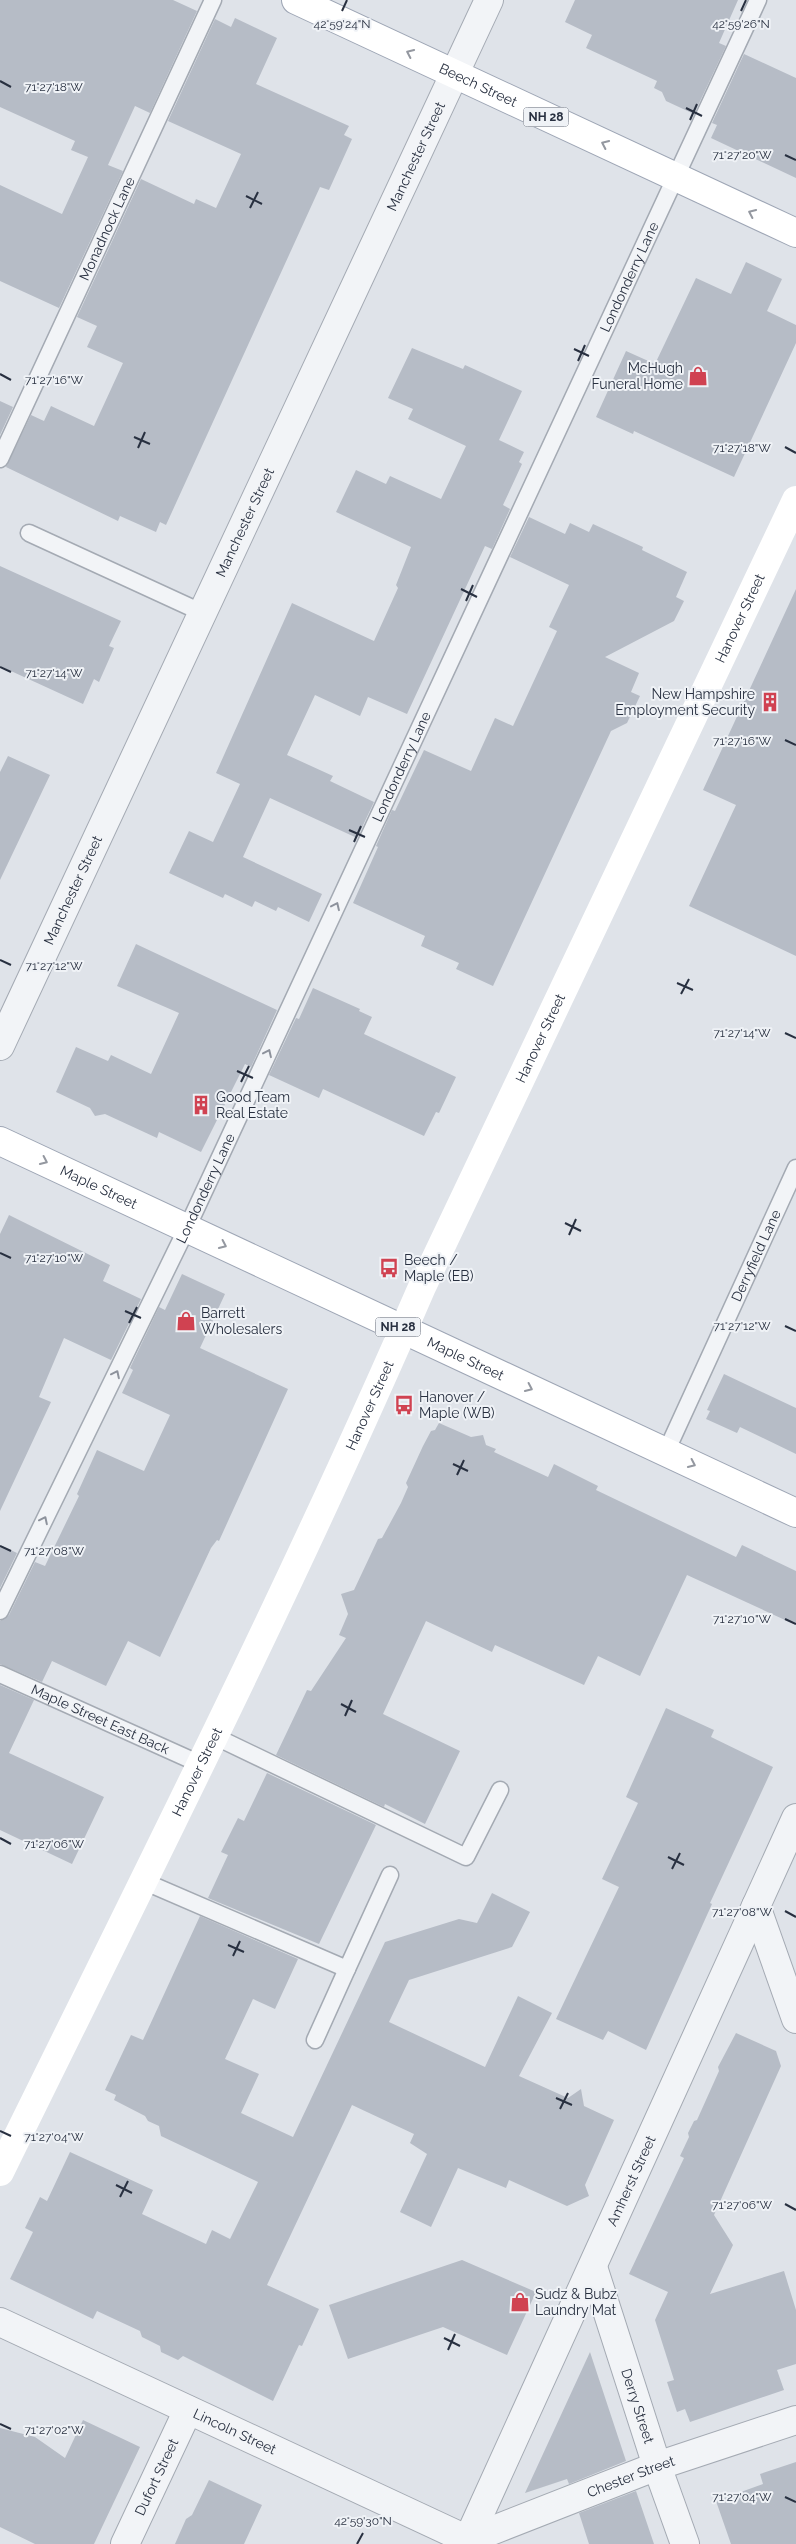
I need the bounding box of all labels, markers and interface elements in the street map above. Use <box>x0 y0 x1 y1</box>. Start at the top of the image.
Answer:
text: 42°59'24"N <box>314 17 370 31</box>
text: 42°59'26"N <box>712 17 770 31</box>
one-way arrow <box>406 49 415 60</box>
street label: Beech Street <box>437 60 520 110</box>
text: 71°27'18"W <box>25 80 83 94</box>
street label: Manchester Street <box>383 99 448 214</box>
road number: NH 28 <box>524 108 568 126</box>
one-way arrow <box>601 140 610 150</box>
text: 71°27'20"W <box>712 148 772 162</box>
street label: Monadnock Lane <box>76 174 138 283</box>
one-way arrow <box>748 208 757 219</box>
street label: Londonderry Lane <box>597 219 662 335</box>
place label: McHugh Funeral Home <box>591 360 683 392</box>
shop icon: McHugh Funeral Home <box>687 365 709 387</box>
text: 71°27'16"W <box>25 373 83 387</box>
text: 71°27'18"W <box>713 441 771 455</box>
street label: Manchester Street <box>212 465 277 580</box>
street label: Hanover Street <box>712 571 768 665</box>
text: 71°27'14"W <box>25 666 83 680</box>
place label: New Hampshire Employment Security <box>615 686 755 718</box>
building icon: New Hampshire Employment Security <box>759 691 781 713</box>
street label: Londonderry Lane <box>369 709 434 824</box>
text: 71°27'16"W <box>713 734 771 748</box>
street label: Manchester Street <box>40 833 105 947</box>
one-way arrow <box>330 902 340 911</box>
text: 71°27'12"W <box>26 959 83 973</box>
street label: Hanover Street <box>512 991 568 1085</box>
text: 71°27'14"W <box>713 1026 771 1040</box>
one-way arrow <box>262 1049 272 1058</box>
place label: Good Team Real Estate <box>216 1089 290 1121</box>
building icon: Good Team Real Estate <box>190 1094 212 1116</box>
street label: Londonderry Lane <box>173 1131 238 1246</box>
one-way arrow <box>39 1155 48 1166</box>
street label: Maple Street <box>58 1162 140 1212</box>
street label: Derryfield Lane <box>728 1207 784 1304</box>
one-way arrow <box>218 1239 227 1249</box>
text: 71°27'10"W <box>25 1251 83 1265</box>
place label: Beech / Maple (EB) <box>404 1252 474 1284</box>
bus stop icon: Beech / Maple (EB) <box>378 1257 400 1279</box>
place label: Barrett Wholesalers <box>201 1305 282 1337</box>
shop icon: Barrett Wholesalers <box>175 1310 197 1332</box>
road number: NH 28 <box>376 1318 420 1336</box>
text: 71°27'12"W <box>714 1319 771 1333</box>
street label: Maple Street <box>425 1334 507 1384</box>
street label: Hanover Street <box>342 1358 397 1453</box>
one-way arrow <box>109 1370 120 1379</box>
one-way arrow <box>524 1381 533 1392</box>
place label: Hanover / Maple (WB) <box>419 1389 495 1421</box>
bus stop icon: Hanover / Maple (WB) <box>393 1394 415 1416</box>
one-way arrow <box>687 1458 696 1468</box>
one-way arrow <box>38 1516 49 1525</box>
text: 71°27'08"W <box>24 1544 84 1558</box>
text: 71°27'10"W <box>713 1612 771 1626</box>
street label: Maple Street East Back <box>29 1681 172 1757</box>
street label: Hanover Street <box>169 1725 225 1819</box>
text: 71°27'06"W <box>24 1837 84 1851</box>
text: 71°27'08"W <box>712 1905 772 1919</box>
text: 71°27'04"W <box>24 2130 84 2144</box>
street label: Amherst Street <box>604 2133 659 2228</box>
text: 71°27'06"W <box>712 2198 772 2212</box>
place label: Sudz & Bubz Laundry Mat <box>535 2286 617 2318</box>
shop icon: Sudz & Bubz Laundry Mat <box>509 2291 531 2313</box>
street label: Derry Street <box>618 2367 657 2446</box>
street label: Lincoln Street <box>191 2405 279 2458</box>
text: 71°27'02"W <box>24 2423 84 2437</box>
street label: Dufort Street <box>132 2436 182 2518</box>
street label: Chester Street <box>585 2453 677 2501</box>
text: 71°27'04"W <box>712 2490 772 2504</box>
text: 42°59'30"N <box>334 2514 392 2528</box>

